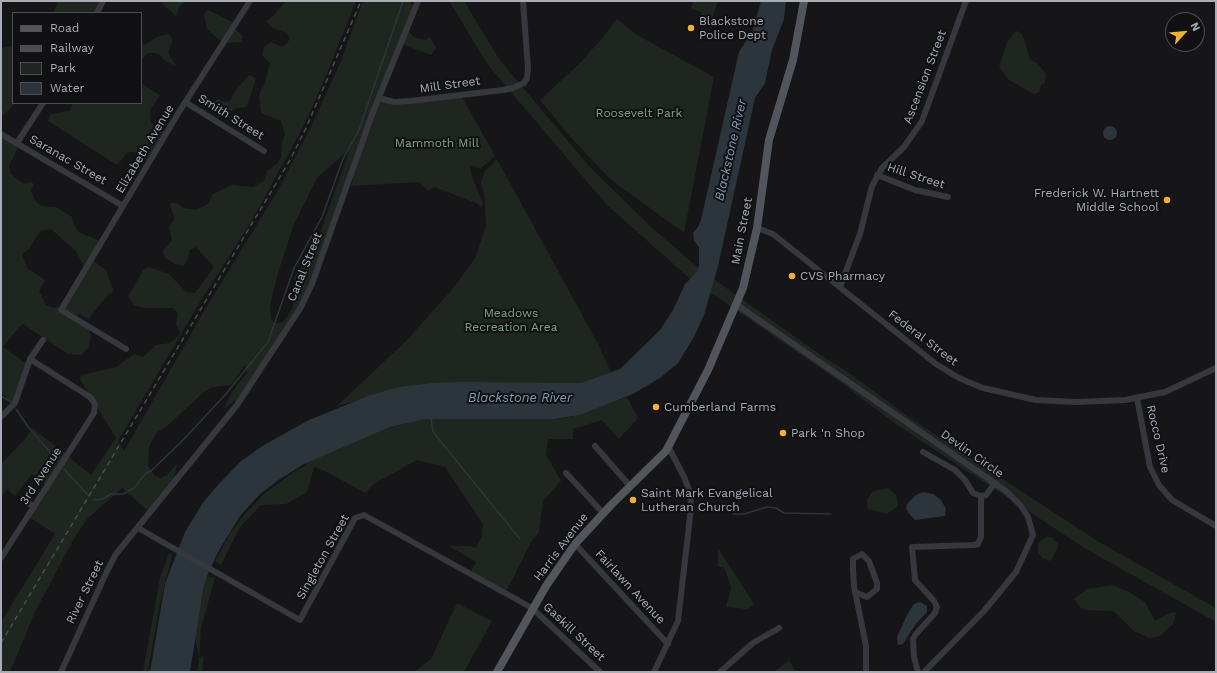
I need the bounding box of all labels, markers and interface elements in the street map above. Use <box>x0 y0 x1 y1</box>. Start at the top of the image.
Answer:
legend <box>12 12 142 104</box>
north arrow <box>1165 12 1205 52</box>
place label: Blackstone Police Dept <box>699 14 766 42</box>
text: N <box>1188 20 1203 33</box>
text: Road <box>50 21 79 35</box>
marker: Blackstone Police Dept <box>686 23 696 33</box>
street label: Ascension Street <box>900 28 950 126</box>
text: Railway <box>50 41 94 55</box>
text: Park <box>50 61 76 75</box>
street label: Mill Street <box>419 74 481 96</box>
text: Water <box>50 81 84 95</box>
street label: Smith Street <box>195 91 267 143</box>
water label: Blackstone River <box>712 98 750 202</box>
street label: Elizabeth Avenue <box>113 102 177 196</box>
park label: Roosevelt Park <box>596 106 682 120</box>
street label: Saranac Street <box>27 132 109 188</box>
park label: Mammoth Mill <box>395 136 479 150</box>
street label: Hill Street <box>885 160 947 192</box>
place label: Frederick W. Hartnett Middle School <box>1034 186 1159 214</box>
marker: Frederick W. Hartnett Middle School <box>1162 195 1172 205</box>
street label: Main Street <box>728 196 756 266</box>
street label: Canal Street <box>285 230 325 304</box>
place label: CVS Pharmacy <box>800 269 885 283</box>
marker: CVS Pharmacy <box>787 271 797 281</box>
park label: Meadows Recreation Area <box>465 306 557 334</box>
street label: Federal Street <box>885 307 961 369</box>
water label: Blackstone River <box>468 390 572 406</box>
place label: Cumberland Farms <box>664 400 776 414</box>
marker: Cumberland Farms <box>651 402 661 412</box>
street label: Rocco Drive <box>1143 403 1173 475</box>
place label: Park 'n Shop <box>791 426 865 440</box>
street label: Devlin Circle <box>938 427 1006 481</box>
marker: Park 'n Shop <box>778 428 788 438</box>
street label: 3rd Avenue <box>17 445 65 507</box>
place label: Saint Mark Evangelical Lutheran Church <box>641 486 773 514</box>
marker: Saint Mark Evangelical Lutheran Church <box>628 495 638 505</box>
street label: Harris Avenue <box>531 510 591 584</box>
street label: Singleton Street <box>294 512 352 602</box>
street label: Fairlawn Avenue <box>592 547 668 627</box>
street label: River Street <box>63 558 107 626</box>
street label: Gaskill Street <box>540 600 608 664</box>

